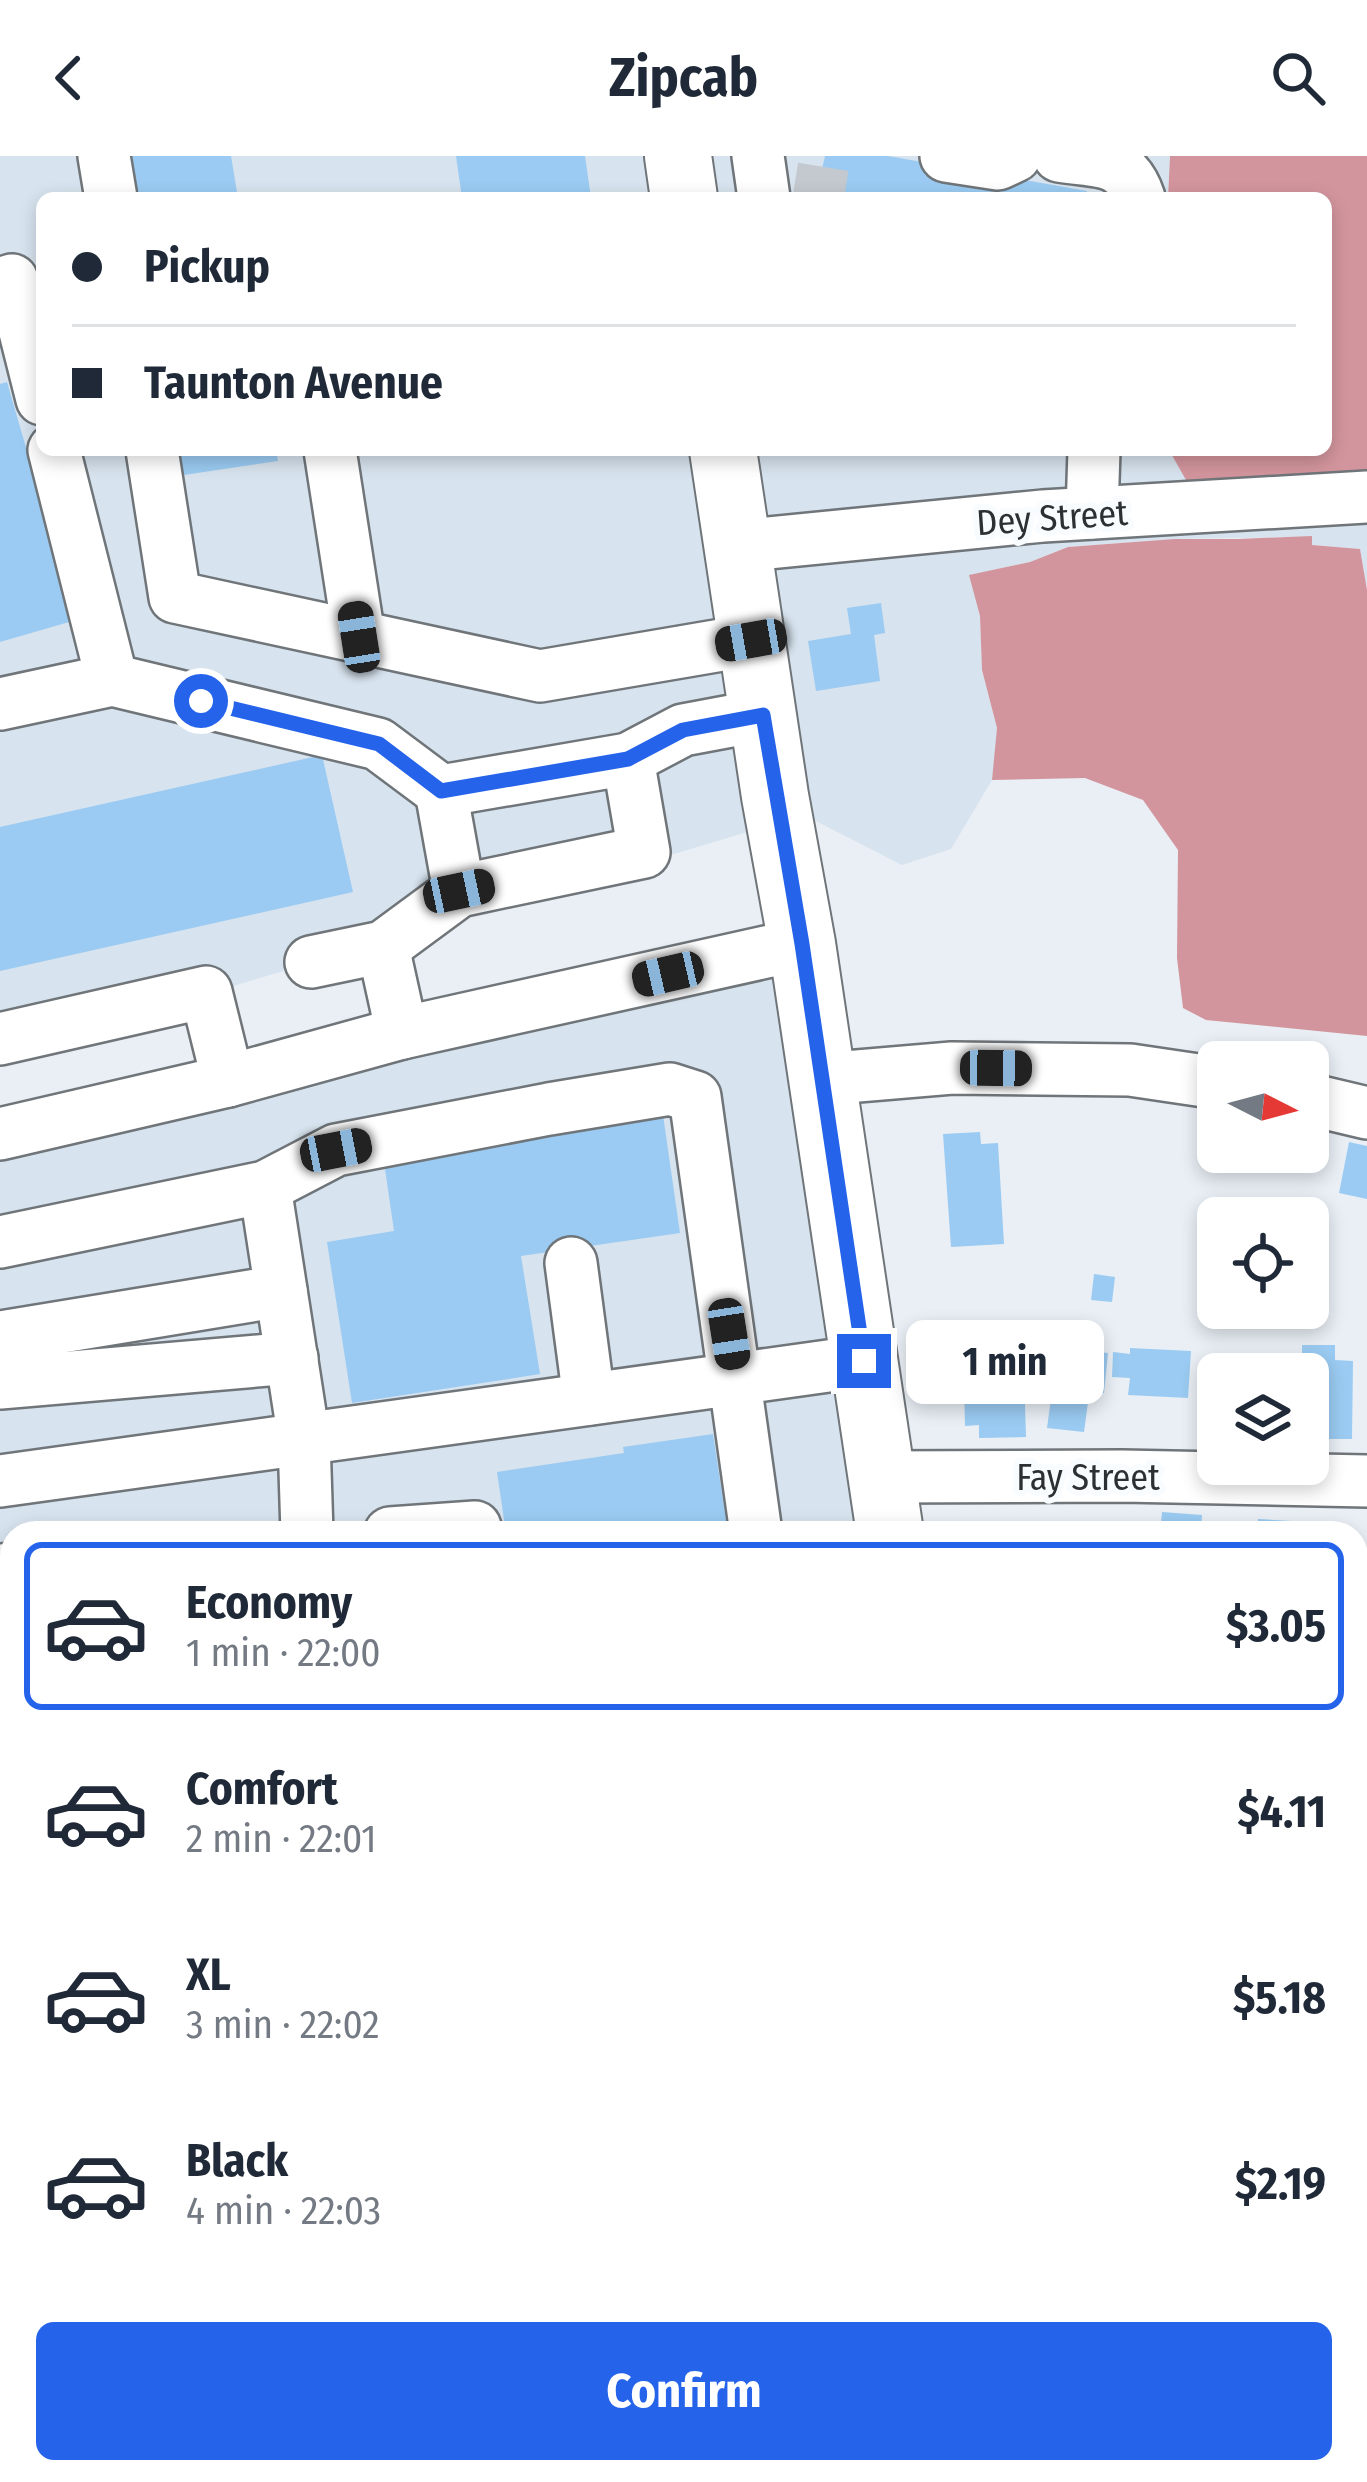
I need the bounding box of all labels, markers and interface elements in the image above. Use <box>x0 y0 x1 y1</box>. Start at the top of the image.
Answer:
icon: back <box>36 45 102 111</box>
icon: search <box>1265 45 1331 111</box>
text: Zipcab <box>609 46 758 110</box>
text: Pickup <box>144 240 270 294</box>
text: Taunton Avenue <box>144 356 443 410</box>
street label: Dey Street <box>975 491 1129 545</box>
car <box>336 599 382 675</box>
car <box>712 616 790 664</box>
route start <box>174 674 228 728</box>
car <box>420 866 498 916</box>
car <box>629 948 707 1000</box>
north arrow <box>1197 1041 1329 1173</box>
map controls <box>1197 1041 1329 1485</box>
car <box>960 1049 1032 1087</box>
car <box>297 1125 375 1175</box>
button: locate <box>1197 1197 1329 1329</box>
car <box>706 1296 752 1372</box>
callout: 1 min <box>906 1319 1104 1403</box>
route end <box>837 1334 891 1388</box>
text: 1 min <box>963 1339 1047 1385</box>
button: layers <box>1197 1353 1329 1485</box>
street label: Fay Street <box>1016 1456 1160 1500</box>
icon: car <box>42 1572 150 1680</box>
text: Economy <box>186 1576 352 1630</box>
text: $3.05 <box>1226 1599 1326 1653</box>
text: 1 min · 22:00 <box>186 1630 381 1676</box>
icon: car <box>42 1758 150 1866</box>
text: Comfort <box>186 1762 338 1816</box>
text: $4.11 <box>1237 1785 1326 1839</box>
text: 2 min · 22:01 <box>186 1816 377 1862</box>
icon: car <box>42 1944 150 2052</box>
text: XL <box>186 1948 231 2002</box>
text: $5.18 <box>1233 1971 1326 2025</box>
text: 3 min · 22:02 <box>186 2002 379 2048</box>
icon: car <box>42 2130 150 2238</box>
text: Black <box>186 2134 288 2188</box>
text: $2.19 <box>1235 2157 1326 2211</box>
text: 4 min · 22:03 <box>186 2188 381 2234</box>
button: Confirm <box>36 2322 1332 2460</box>

